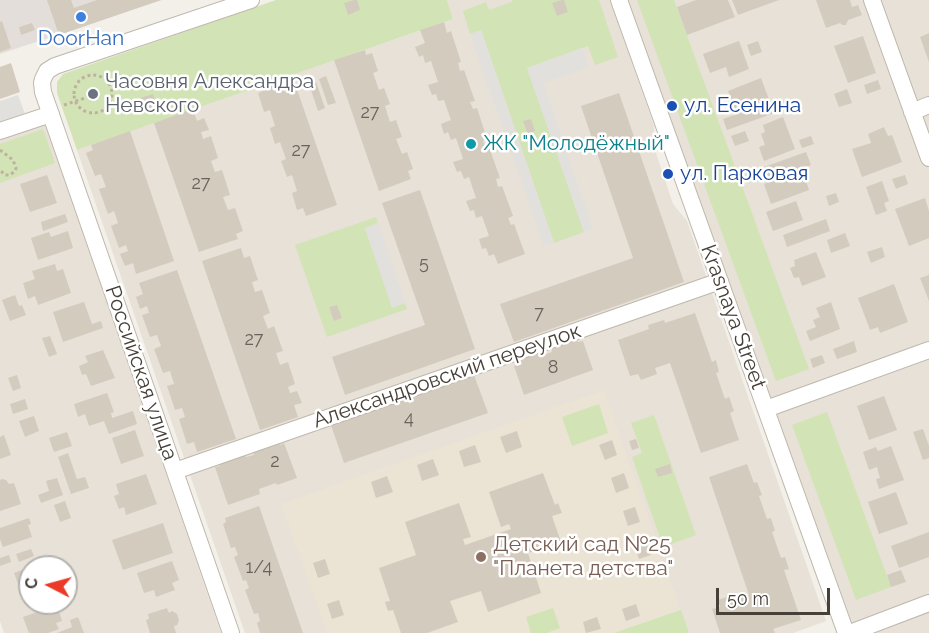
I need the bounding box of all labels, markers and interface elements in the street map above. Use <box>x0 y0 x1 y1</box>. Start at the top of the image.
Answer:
marker: DoorHan <box>74 10 88 24</box>
place label: DoorHan <box>38 26 124 52</box>
place label: Часовня Александра Невского <box>105 69 314 119</box>
marker: Часовня Александра Невского <box>86 87 100 101</box>
place label: ул. Есенина <box>684 93 801 119</box>
marker: ул. Есенина <box>665 99 679 113</box>
house number: 27 <box>360 102 380 124</box>
place label: ЖК "Молодёжный" <box>483 131 670 157</box>
marker: ЖК "Молодёжный" <box>464 137 478 151</box>
house number: 27 <box>291 140 311 162</box>
place label: ул. Парковая <box>680 161 808 187</box>
marker: ул. Парковая <box>661 167 675 181</box>
house number: 27 <box>191 173 211 195</box>
street label: Krasnaya Street <box>695 241 771 393</box>
house number: 5 <box>419 253 429 275</box>
street label: Российская улица <box>99 282 183 464</box>
house number: 7 <box>534 303 544 325</box>
street label: Александровский переулок <box>310 318 584 434</box>
house number: 27 <box>244 329 264 351</box>
house number: 8 <box>548 357 558 379</box>
house number: 4 <box>404 408 414 430</box>
house number: 2 <box>270 451 280 473</box>
place label: Детский сад №25 "Планета детства" <box>493 532 673 582</box>
marker: Детский сад №25 "Планета детства" <box>474 550 488 564</box>
north arrow <box>18 555 78 615</box>
house number: 1/4 <box>246 557 272 579</box>
scale bar <box>719 576 833 614</box>
text: С <box>22 577 42 590</box>
text: 50 m <box>727 588 769 609</box>

